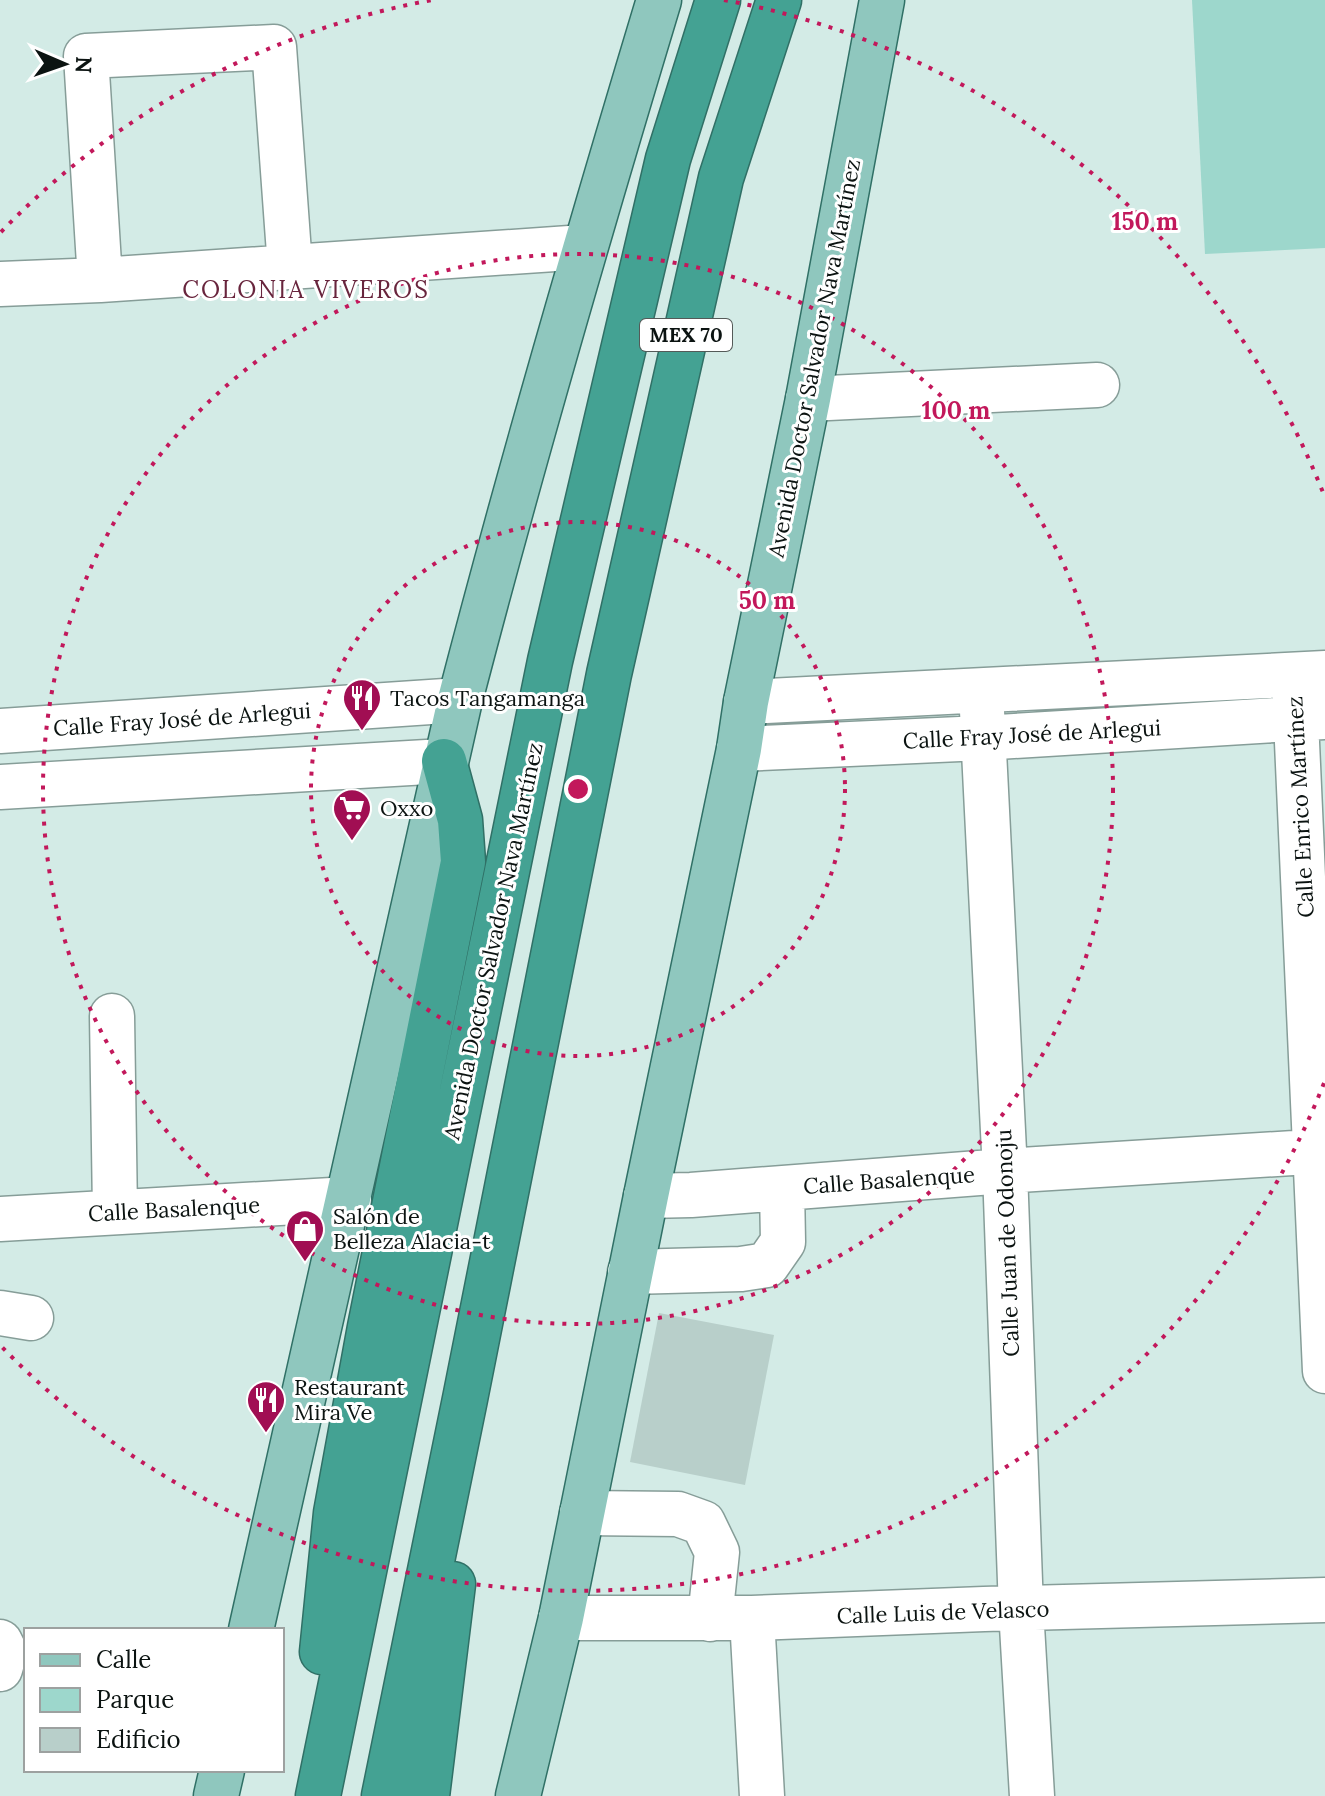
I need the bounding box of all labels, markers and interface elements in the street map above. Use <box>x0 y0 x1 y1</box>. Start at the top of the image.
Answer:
north arrow <box>24 24 104 104</box>
text: N <box>70 56 98 74</box>
street label: Avenida Doctor Salvador Nava Martínez <box>761 156 866 561</box>
text: 150 m <box>1112 206 1178 237</box>
district label: COLONIA VIVEROS <box>182 274 430 305</box>
road number: MEX 70 <box>640 319 732 351</box>
text: 100 m <box>922 395 990 426</box>
text: 50 m <box>739 585 795 616</box>
restaurant icon: Tacos Tangamanga <box>341 677 383 732</box>
place label: Tacos Tangamanga <box>390 684 585 712</box>
street label: Calle Enrico Martínez <box>1280 695 1320 919</box>
street label: Calle Fray José de Arlegui <box>52 696 312 742</box>
street label: Calle Fray José de Arlegui <box>902 713 1162 755</box>
street label: Avenida Doctor Salvador Nava Martínez <box>437 740 549 1143</box>
centre of rings <box>564 775 592 803</box>
supermarket icon: Oxxo <box>331 787 373 842</box>
place label: Oxxo <box>380 794 433 822</box>
street label: Calle Juan de Odonoju <box>989 1129 1025 1357</box>
street label: Calle Basalenque <box>802 1160 976 1200</box>
street label: Calle Basalenque <box>87 1191 261 1227</box>
place label: Salón de Belleza Alacia-t <box>333 1202 491 1255</box>
shop icon: Salón de Belleza Alacia-t <box>284 1208 326 1263</box>
place label: Restaurant Mira Ve <box>294 1373 406 1426</box>
restaurant icon: Restaurant Mira Ve <box>245 1379 287 1434</box>
street label: Calle Luis de Velasco <box>836 1594 1050 1630</box>
legend <box>24 1628 284 1772</box>
text: Calle <box>96 1644 151 1675</box>
text: Parque <box>96 1684 174 1715</box>
text: Edificio <box>96 1724 181 1755</box>

